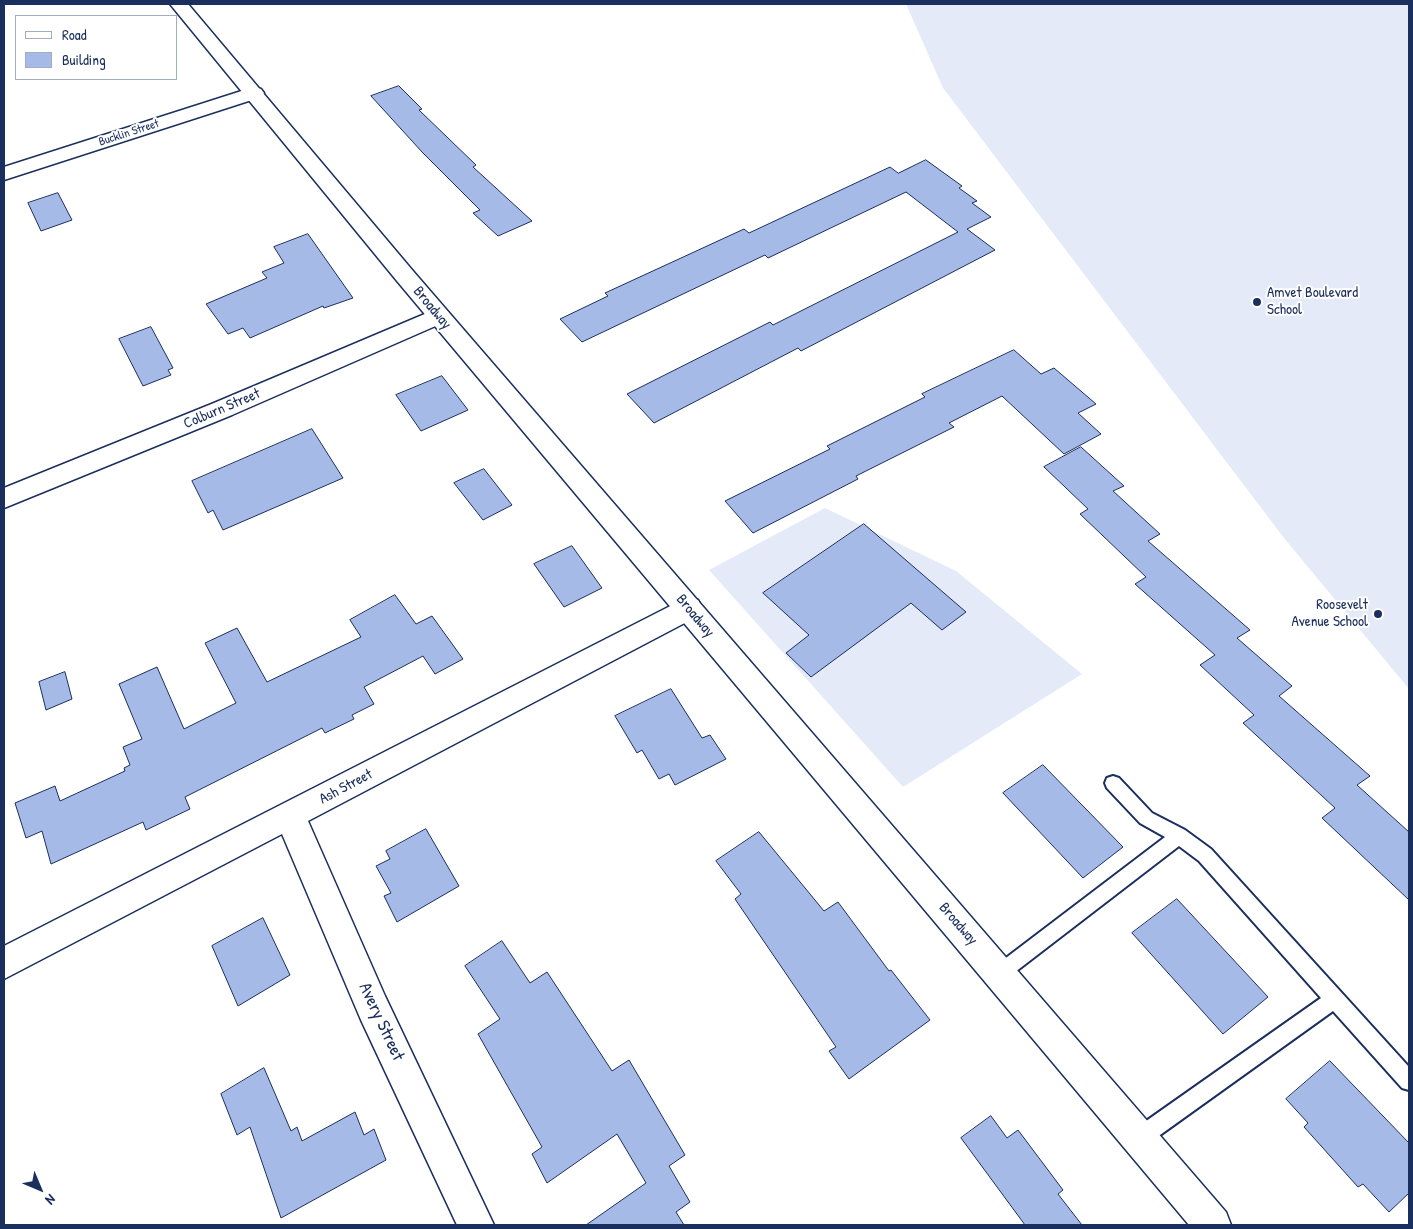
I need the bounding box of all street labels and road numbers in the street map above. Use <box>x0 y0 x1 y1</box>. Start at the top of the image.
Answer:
street label: Bucklin Street <box>97 116 161 150</box>
street label: Broadway <box>409 283 455 333</box>
street label: Colburn Street <box>181 385 263 433</box>
street label: Broadway <box>672 591 718 641</box>
street label: Ash Street <box>316 765 376 809</box>
street label: Broadway <box>935 899 981 949</box>
street label: Avery Street <box>354 979 408 1065</box>

